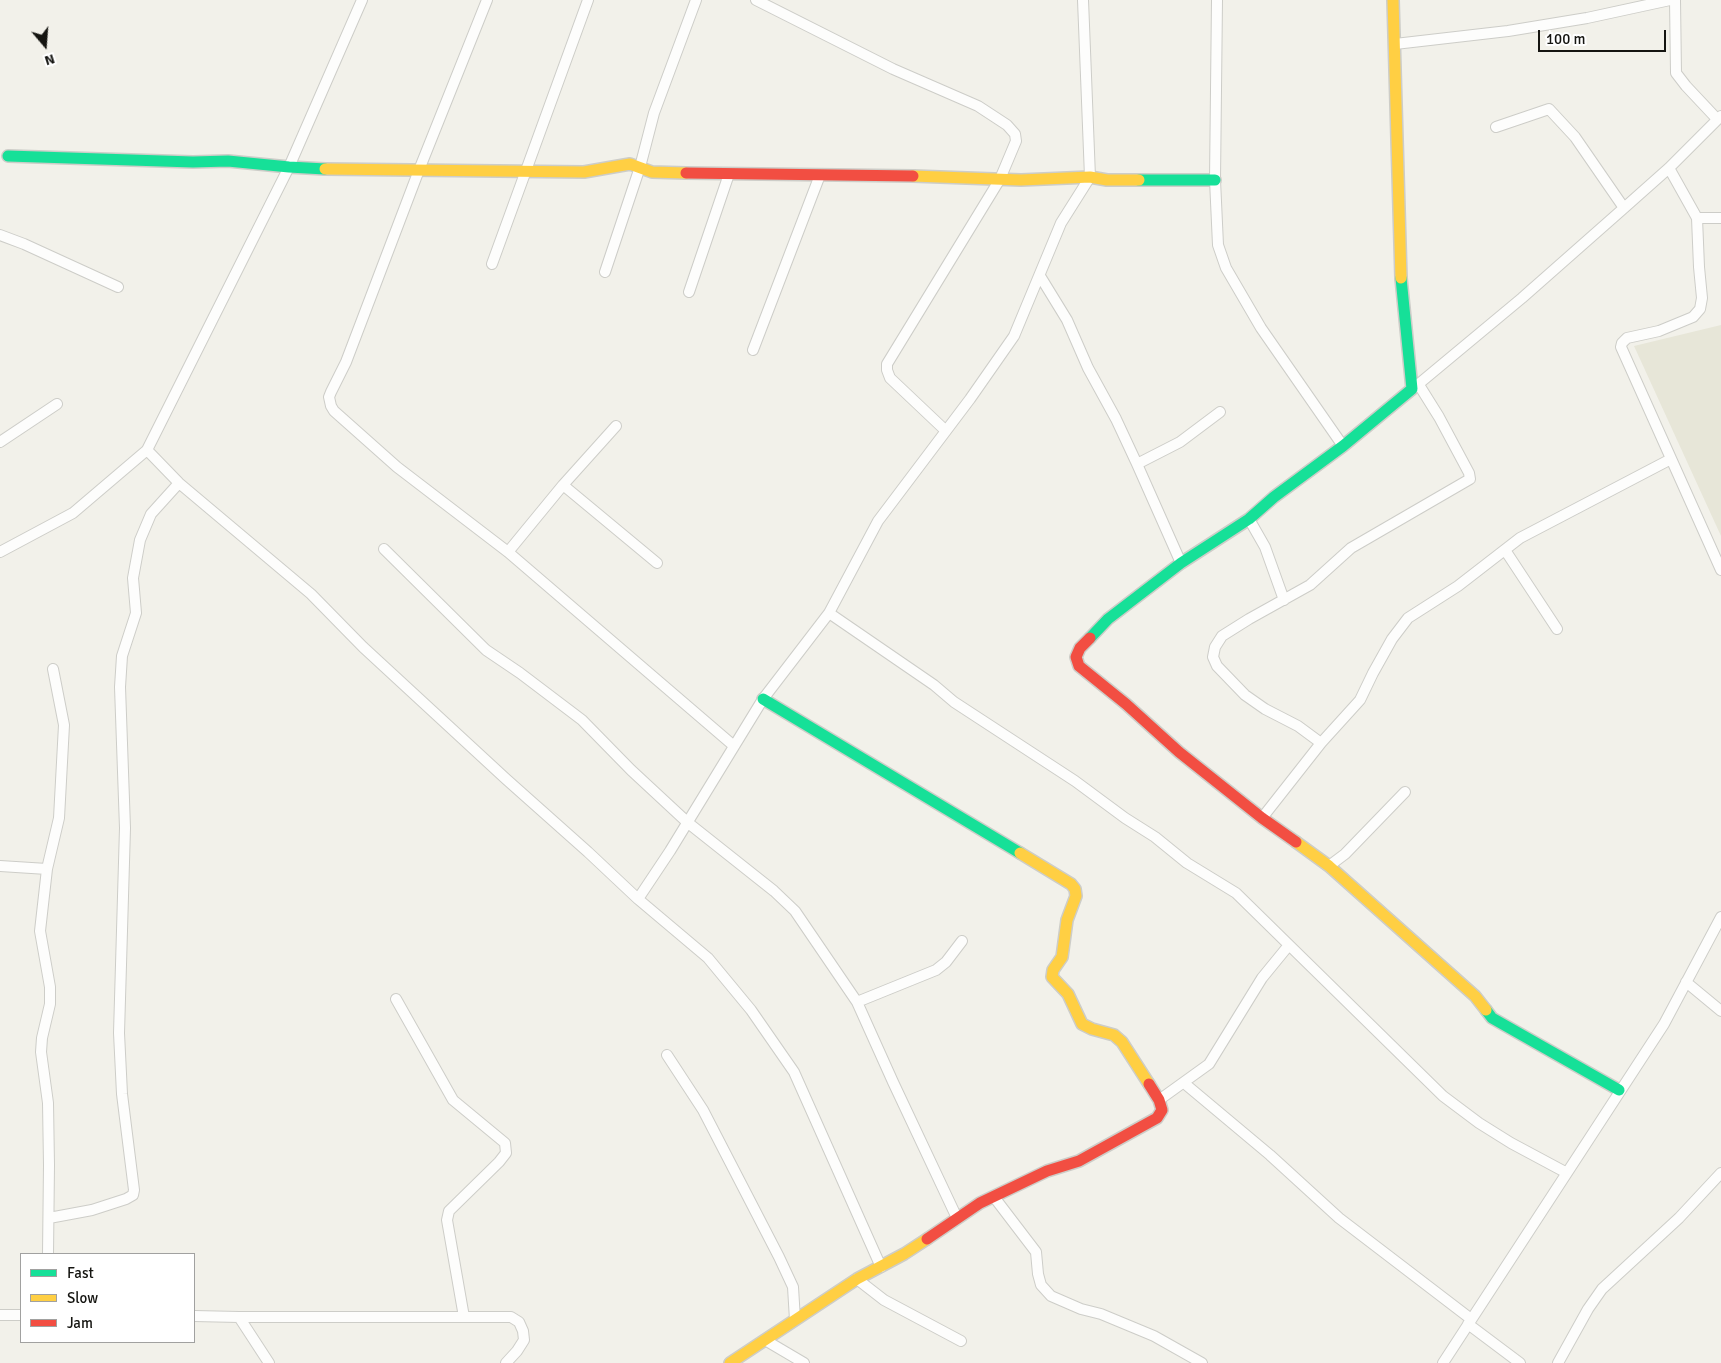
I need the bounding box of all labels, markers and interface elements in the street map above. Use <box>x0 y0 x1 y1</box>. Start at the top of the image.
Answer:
north arrow <box>20 20 70 70</box>
scale bar <box>1541 20 1668 52</box>
text: 100 m <box>1546 30 1586 48</box>
text: N <box>43 50 57 69</box>
legend <box>20 1253 195 1343</box>
text: Fast <box>67 1264 94 1282</box>
text: Slow <box>67 1289 98 1307</box>
text: Jam <box>67 1314 93 1332</box>

